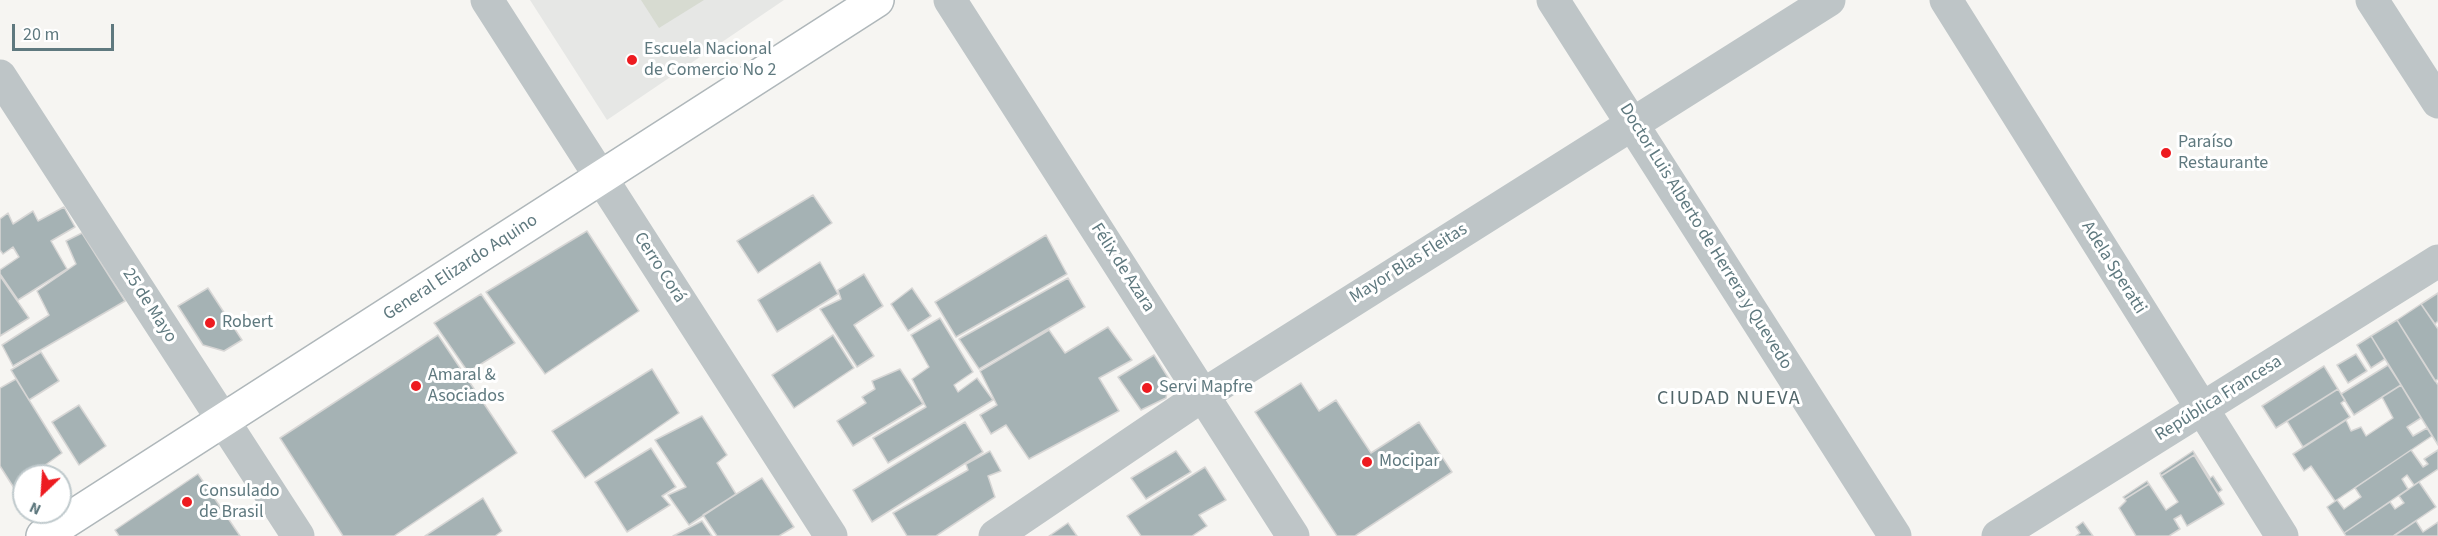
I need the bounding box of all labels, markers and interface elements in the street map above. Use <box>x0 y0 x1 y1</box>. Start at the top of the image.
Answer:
scale bar <box>15 12 117 50</box>
text: 20 m <box>23 22 59 47</box>
place label: Escuela Nacional de Comercio No 2 <box>644 39 776 82</box>
marker: Escuela Nacional de Comercio No 2 <box>625 53 639 67</box>
street label: Doctor Luis Alberto de Herrera y Quevedo <box>1614 100 1796 374</box>
place label: Paraíso Restaurante <box>2178 132 2268 174</box>
marker: Paraíso Restaurante <box>2159 146 2173 160</box>
street label: General Elizardo Aquino <box>380 210 542 326</box>
street label: Adela Speratti <box>2076 218 2150 318</box>
street label: Félix de Azara <box>1085 219 1159 317</box>
street label: Mayor Blas Fleitas <box>1346 219 1472 309</box>
street label: Cerro Corá <box>628 229 690 307</box>
street label: 25 de Mayo <box>117 265 181 347</box>
place label: Robert <box>222 312 273 334</box>
marker: Robert <box>203 316 217 330</box>
street label: República Francesa <box>2152 351 2286 447</box>
place label: Amaral & Asociados <box>428 365 504 407</box>
place label: Servi Mapfre <box>1159 377 1253 399</box>
marker: Amaral & Asociados <box>409 379 423 393</box>
marker: Servi Mapfre <box>1140 381 1154 395</box>
district label: CIUDAD NUEVA <box>1657 388 1801 412</box>
place label: Mocipar <box>1379 451 1440 473</box>
marker: Mocipar <box>1360 455 1374 469</box>
north arrow <box>12 464 72 524</box>
place label: Consulado de Brasil <box>199 481 280 524</box>
marker: Consulado de Brasil <box>180 495 194 509</box>
text: N <box>26 496 45 521</box>

